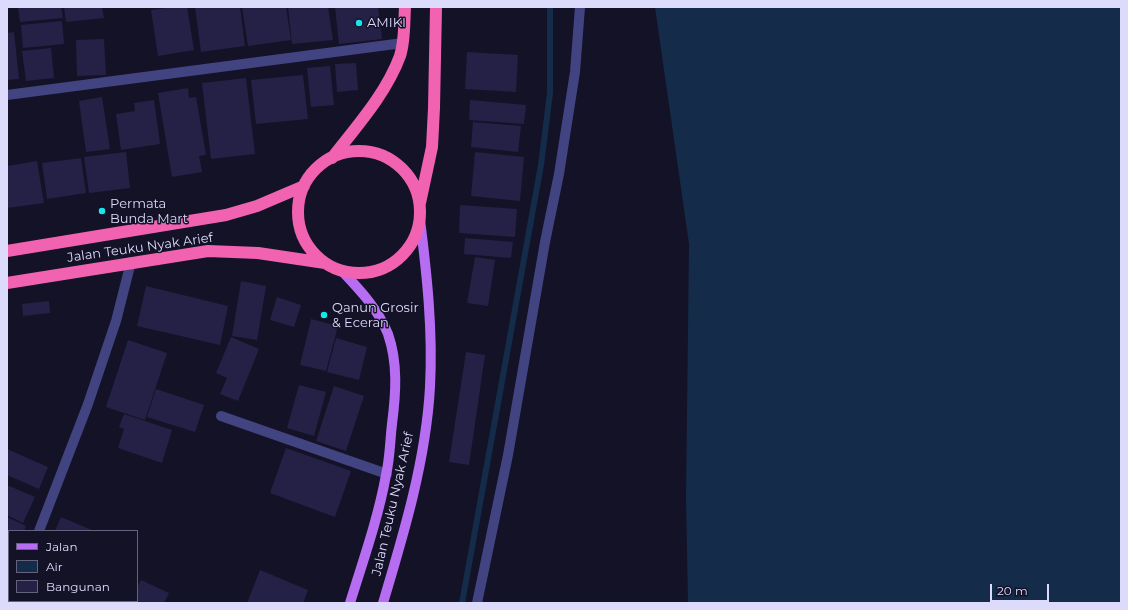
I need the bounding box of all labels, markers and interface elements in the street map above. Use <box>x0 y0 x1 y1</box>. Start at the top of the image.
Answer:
place label: AMIKI <box>367 15 406 31</box>
marker: AMIKI <box>354 18 364 28</box>
place label: Permata Bunda Mart <box>110 196 188 227</box>
marker: Permata Bunda Mart <box>97 206 107 216</box>
street label: Jalan Teuku Nyak Arief <box>66 230 214 266</box>
place label: Qanun Grosir & Eceran <box>332 300 419 331</box>
marker: Qanun Grosir & Eceran <box>319 310 329 320</box>
street label: Jalan Teuku Nyak Arief <box>369 431 417 577</box>
legend <box>8 530 138 602</box>
text: Jalan <box>46 539 78 554</box>
text: Air <box>46 559 63 574</box>
scale bar <box>992 576 1051 602</box>
text: Bangunan <box>46 579 110 594</box>
text: 20 m <box>997 583 1028 598</box>

